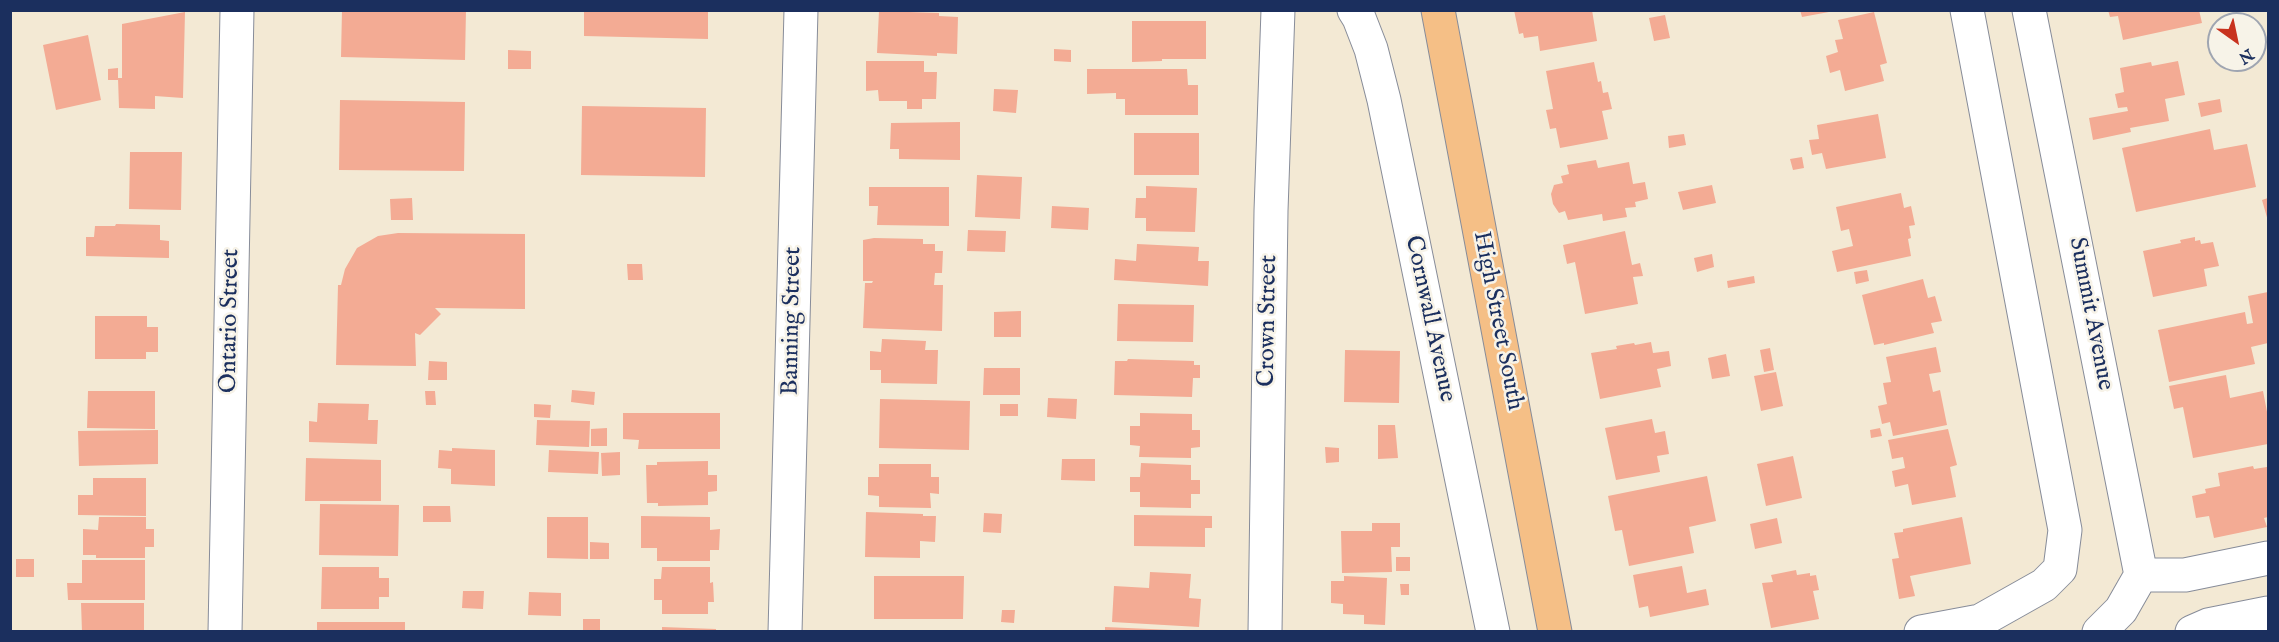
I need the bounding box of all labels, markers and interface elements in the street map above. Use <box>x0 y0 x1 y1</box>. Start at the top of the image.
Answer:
north arrow <box>2207 12 2267 72</box>
text: N <box>2234 43 2257 68</box>
street label: High Street South <box>1466 229 1528 413</box>
street label: Cornwall Avenue <box>1397 233 1461 405</box>
street label: Summit Avenue <box>2061 235 2119 393</box>
street label: Banning Street <box>777 246 809 396</box>
street label: Ontario Street <box>215 249 247 393</box>
street label: Crown Street <box>1253 255 1285 387</box>

